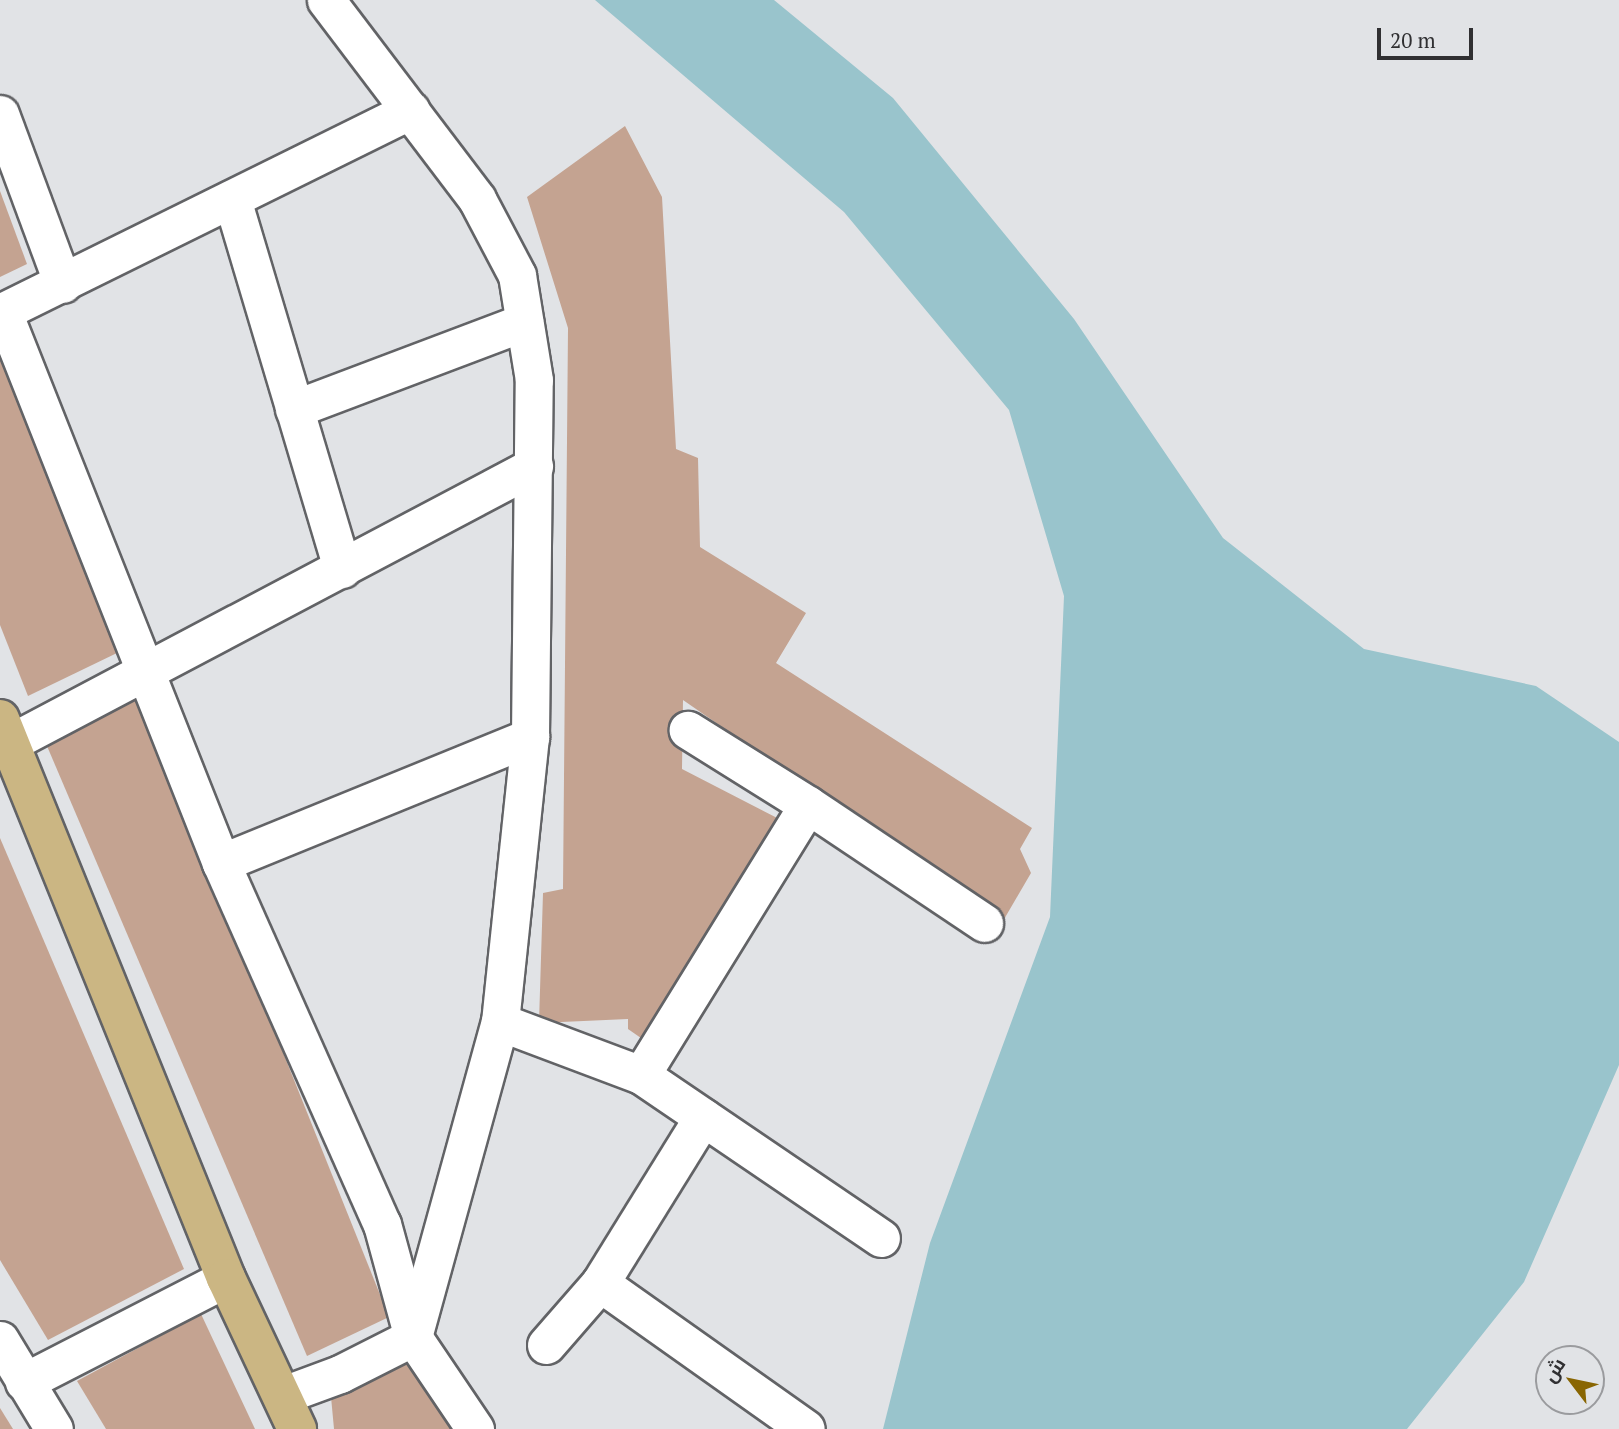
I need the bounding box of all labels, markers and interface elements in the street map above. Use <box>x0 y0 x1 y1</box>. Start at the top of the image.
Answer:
scale bar <box>1381 14 1477 58</box>
text: 20 m <box>1390 26 1436 54</box>
north arrow <box>1535 1345 1605 1415</box>
text: ش <box>1536 1353 1571 1387</box>

